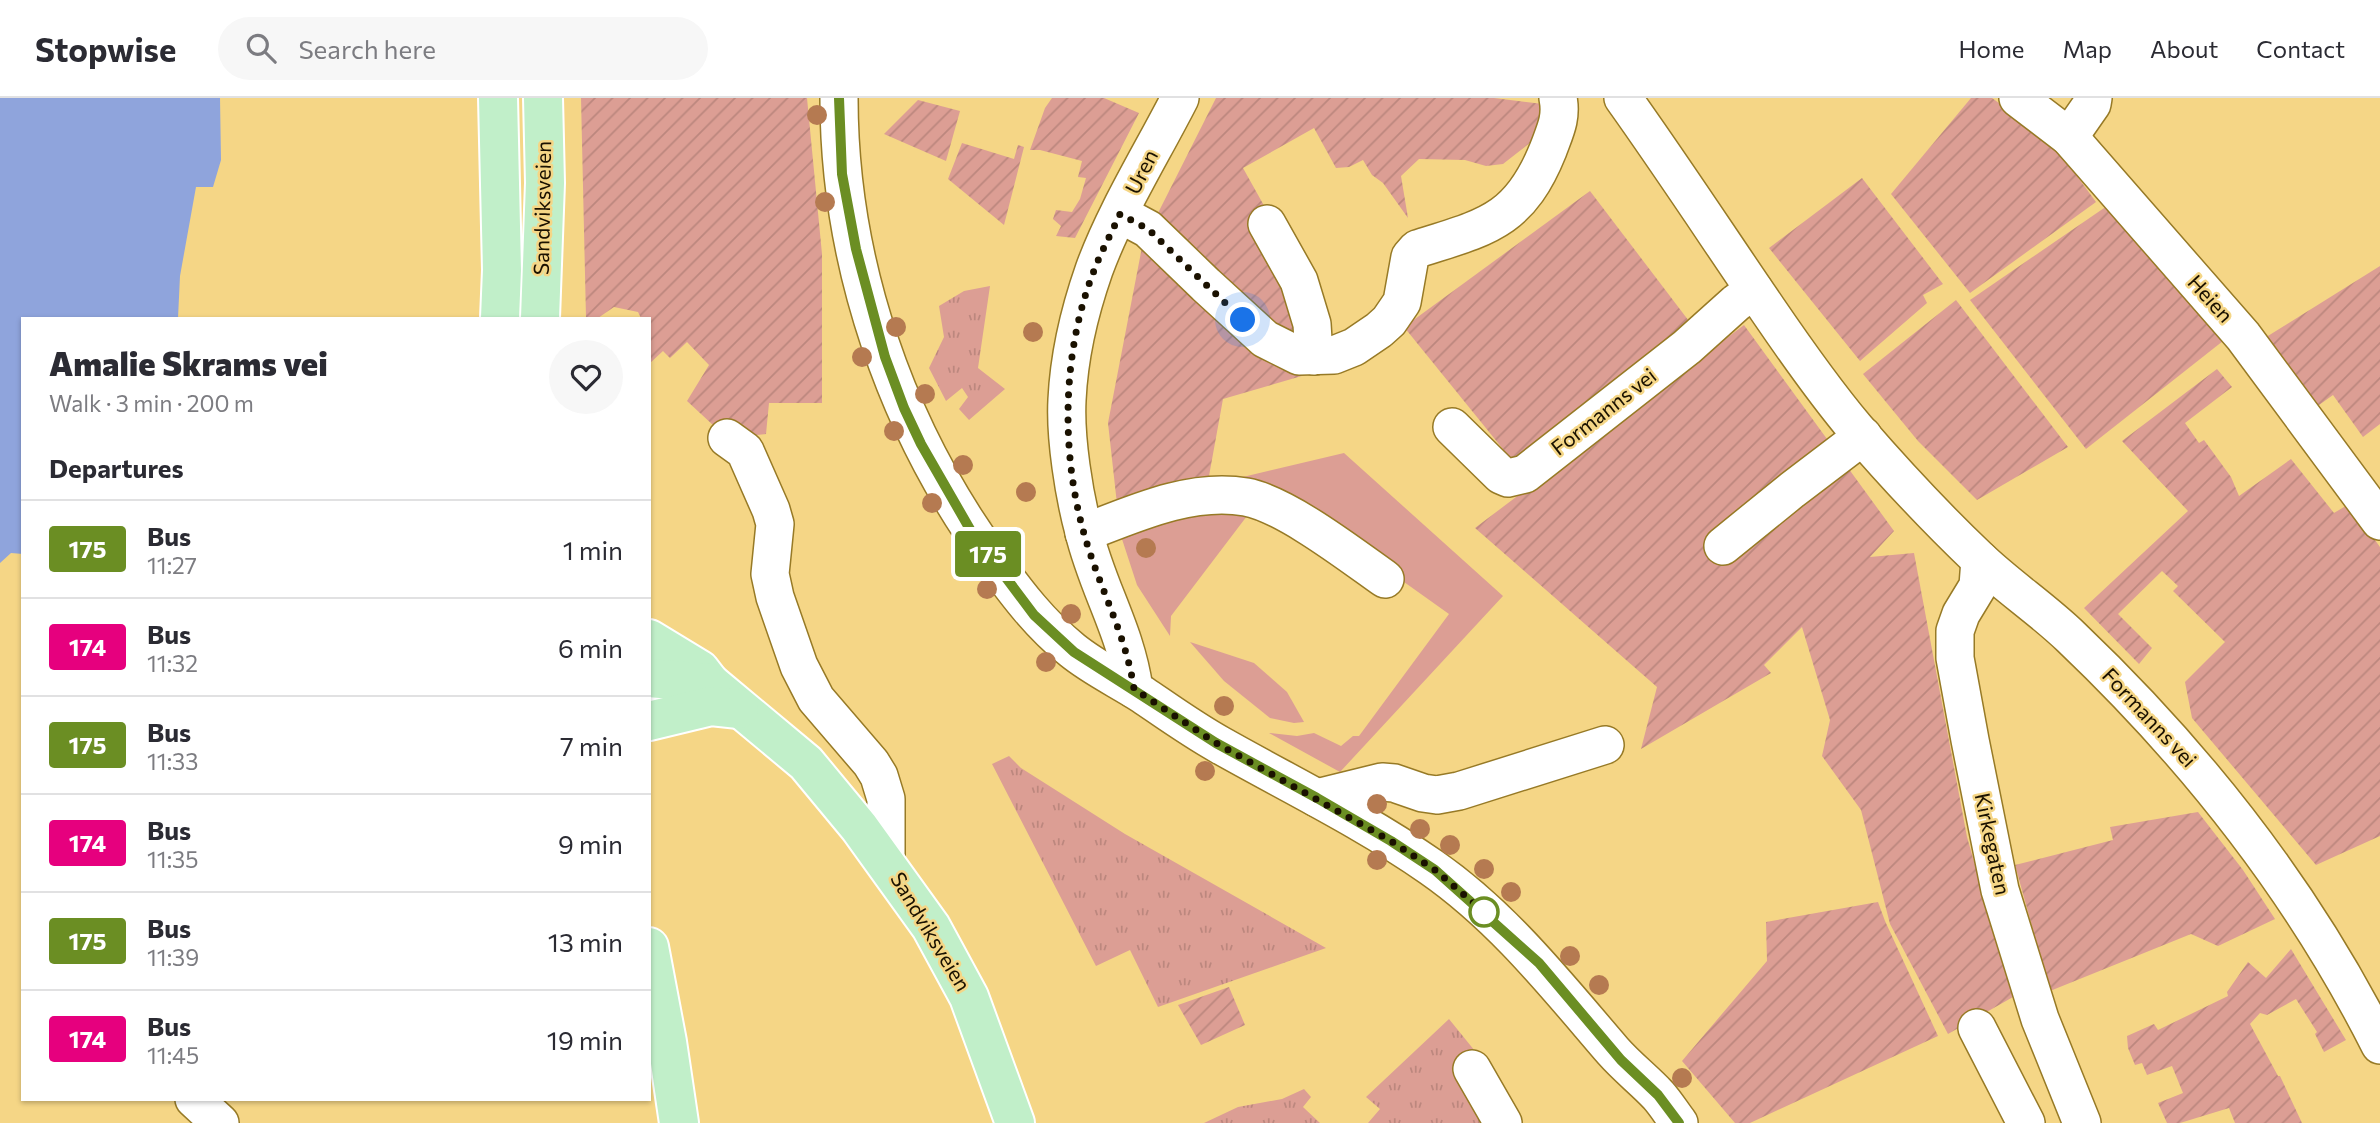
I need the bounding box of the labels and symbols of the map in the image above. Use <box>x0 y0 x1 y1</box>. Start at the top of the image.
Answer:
street label: Sandviksveien <box>528 141 555 275</box>
street label: Uren <box>1119 145 1162 198</box>
street label: Heien <box>2183 269 2239 327</box>
your location <box>1225 302 1260 337</box>
street label: Formanns vei <box>1546 362 1661 460</box>
line badge: 175 <box>948 531 1028 577</box>
street label: Formanns vei <box>2098 662 2202 772</box>
street label: Kirkegaten <box>1970 790 2016 897</box>
street label: Sandviksveien <box>886 867 977 995</box>
unlabelled marker <box>1469 897 1499 927</box>

